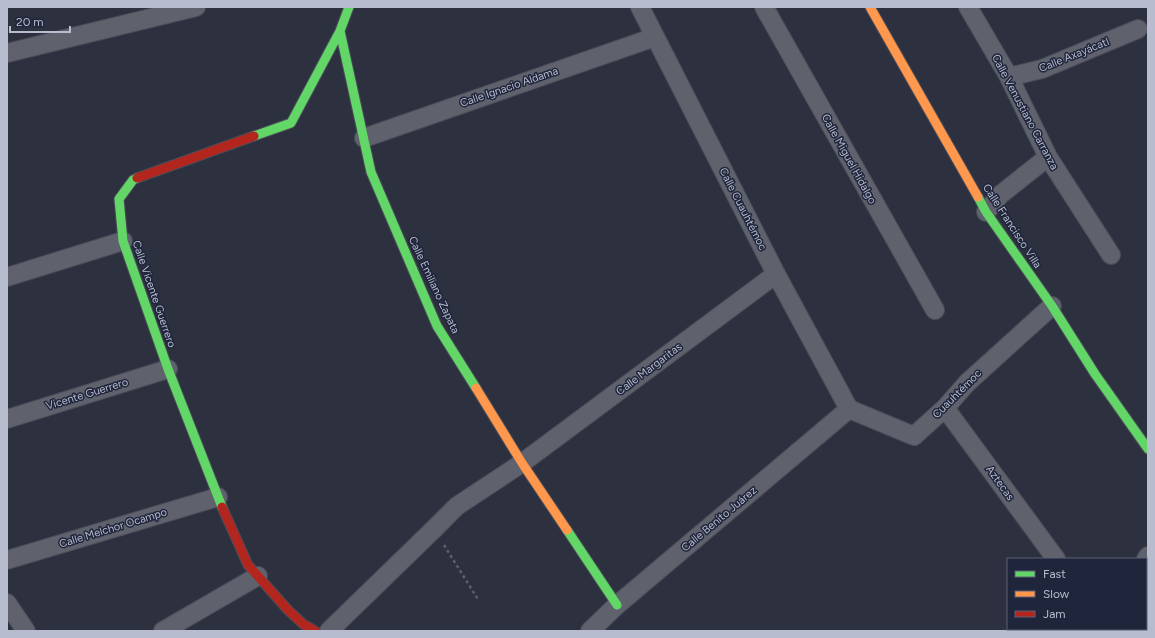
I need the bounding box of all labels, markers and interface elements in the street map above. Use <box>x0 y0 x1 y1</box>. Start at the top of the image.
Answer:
scale bar <box>10 8 70 34</box>
text: 20 m <box>16 15 44 29</box>
street label: Calle Axayácatl <box>1037 35 1111 75</box>
street label: Calle Venustiano Carranza <box>989 52 1061 172</box>
street label: Calle Ignacio Aldama <box>458 64 560 110</box>
street label: Calle Miguel Hidalgo <box>819 112 879 206</box>
street label: Calle Cuauhtémoc <box>717 166 769 252</box>
street label: Calle Francisco Villa <box>980 181 1044 271</box>
street label: Calle Emiliano Zapata <box>406 234 462 336</box>
street label: Calle Vicente Guerrero <box>130 239 178 349</box>
street label: Calle Margaritas <box>614 340 684 398</box>
street label: Cuauhtémoc <box>930 367 984 421</box>
street label: Vicente Guerrero <box>44 375 130 413</box>
street label: Aztecas <box>983 463 1017 503</box>
street label: Calle Benito Juárez <box>679 484 759 554</box>
street label: Calle Melchor Ocampo <box>58 505 168 551</box>
legend <box>1007 558 1147 630</box>
text: Fast <box>1043 567 1066 581</box>
text: Slow <box>1043 587 1070 601</box>
text: Jam <box>1043 607 1066 621</box>

